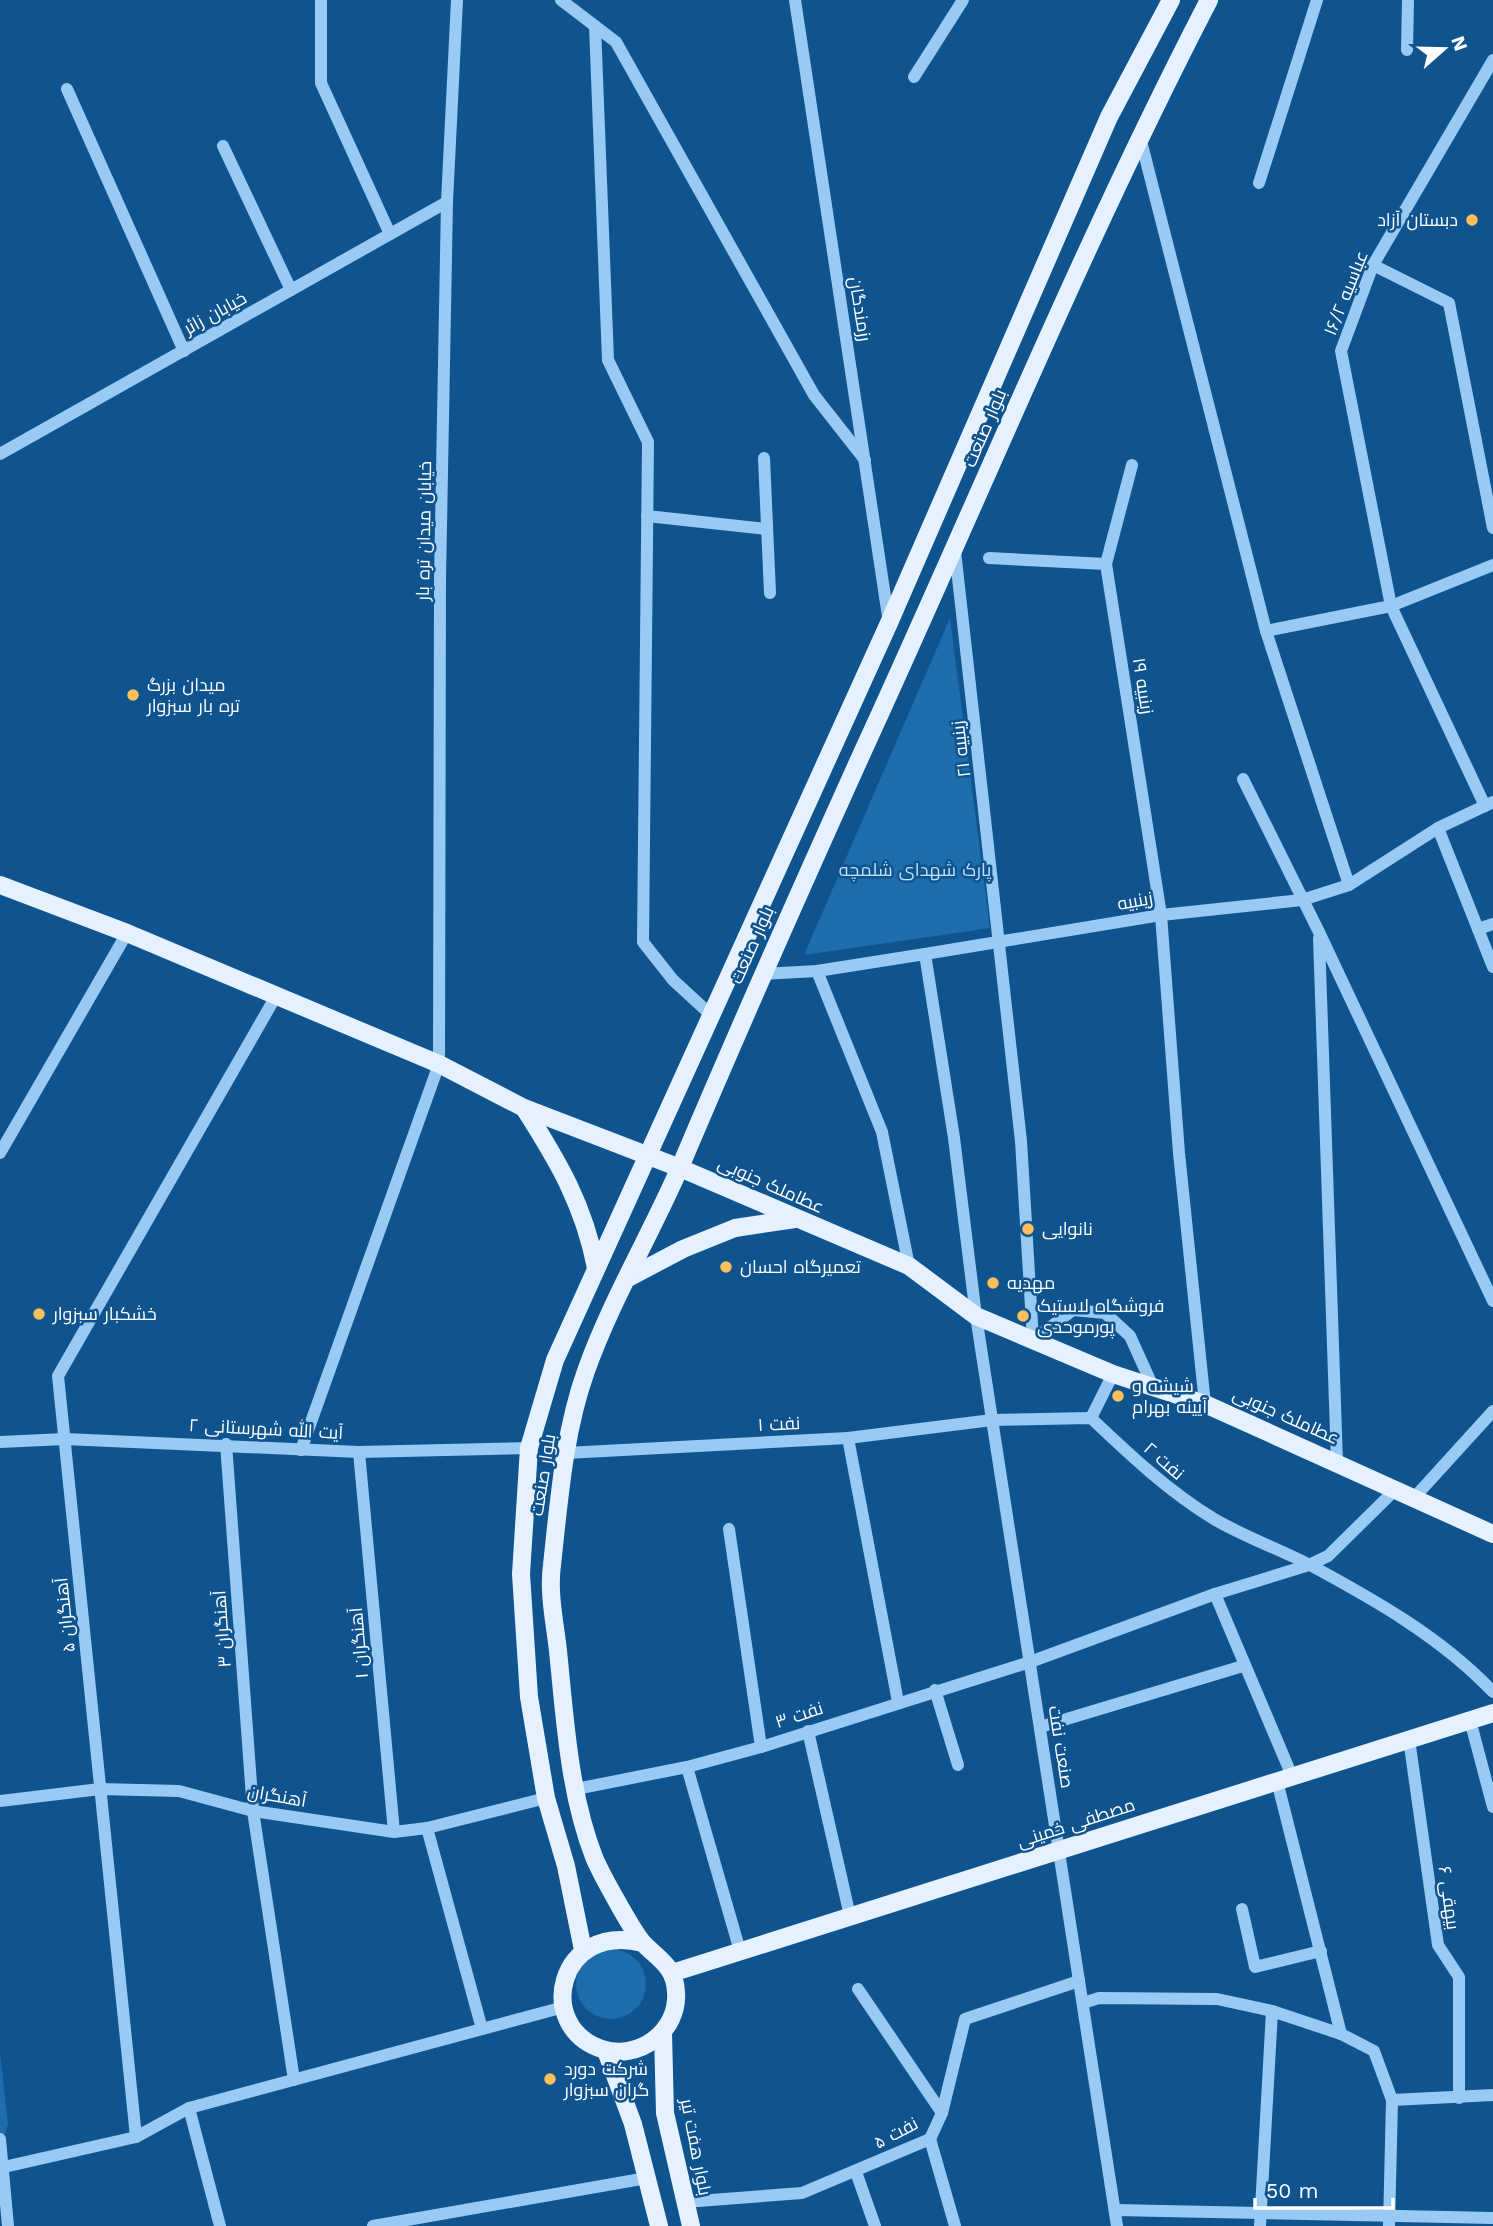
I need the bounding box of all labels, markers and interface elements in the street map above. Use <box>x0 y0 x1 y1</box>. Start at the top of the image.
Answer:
north arrow <box>1409 14 1479 84</box>
text: N <box>1446 33 1473 54</box>
place label: دبستان آزاد <box>1377 209 1458 231</box>
marker: دبستان آزاد <box>1464 212 1480 228</box>
street label: عباسیه ۱۶/۲ <box>1319 247 1372 338</box>
street label: رزمندگان <box>844 275 876 343</box>
street label: خیابان زائر <box>179 287 250 340</box>
street label: بلوار صنعت <box>959 386 1011 470</box>
street label: خیابان میدان تره بار <box>412 461 436 602</box>
street label: زینبیه ۱۹ <box>1128 656 1158 716</box>
place label: میدان بزرگ تره بار سبزوار <box>146 674 240 717</box>
marker: میدان بزرگ تره بار سبزوار <box>125 687 141 703</box>
street label: زینبیه ۲۱ <box>947 719 975 779</box>
park label: پارک شهدای شلمچه <box>839 859 991 882</box>
street label: زینبیه <box>1115 887 1155 915</box>
street label: بلوار صنعت <box>725 903 779 987</box>
street label: عطاملک جنوبی <box>715 1152 827 1218</box>
place label: نانوایی <box>1042 1218 1093 1240</box>
marker: نانوایی <box>1020 1221 1036 1237</box>
place label: تعمیرگاه احسان <box>740 1256 861 1278</box>
marker: تعمیرگاه احسان <box>718 1259 734 1275</box>
place label: مهدیه <box>1007 1272 1055 1294</box>
marker: مهدیه <box>985 1275 1001 1291</box>
place label: فروشگاه لاستیک پورموحدی <box>1037 1295 1165 1339</box>
place label: خشکبار سبزوار <box>52 1303 157 1325</box>
marker: خشکبار سبزوار <box>31 1306 47 1322</box>
marker: فروشگاه لاستیک پورموحدی <box>1015 1308 1031 1324</box>
place label: شیشه و آیینه بهرام <box>1132 1375 1207 1419</box>
street label: عطاملک جنوبی <box>1230 1383 1342 1449</box>
marker: شیشه و آیینه بهرام <box>1110 1388 1126 1404</box>
street label: نفت ۱ <box>757 1412 801 1435</box>
street label: آیت الله شهرستانی ۲ <box>188 1413 344 1444</box>
street label: بلوار صنعت <box>526 1432 560 1518</box>
street label: نفت ۲ <box>1140 1437 1189 1484</box>
street label: آهنگران ۵ <box>50 1576 80 1654</box>
street label: آهنگران ۳ <box>208 1589 236 1669</box>
street label: آهنگران ۱ <box>345 1606 373 1679</box>
street label: نفت ۳ <box>772 1697 826 1732</box>
street label: صنعت نفت <box>1045 1704 1078 1790</box>
street label: آهنگران <box>246 1780 308 1812</box>
street label: مصطفی خمینی <box>1014 1794 1138 1852</box>
street label: بیهقی ۶ <box>1434 1865 1464 1931</box>
place label: شرکت دورد گران سبزوار <box>563 2058 649 2101</box>
marker: شرکت دورد گران سبزوار <box>542 2071 558 2087</box>
street label: بلوار هفت تیر <box>676 2096 716 2198</box>
street label: نفت ۵ <box>870 2112 921 2153</box>
scale bar <box>1255 2166 1393 2210</box>
text: 50 m <box>1266 2178 1318 2203</box>

